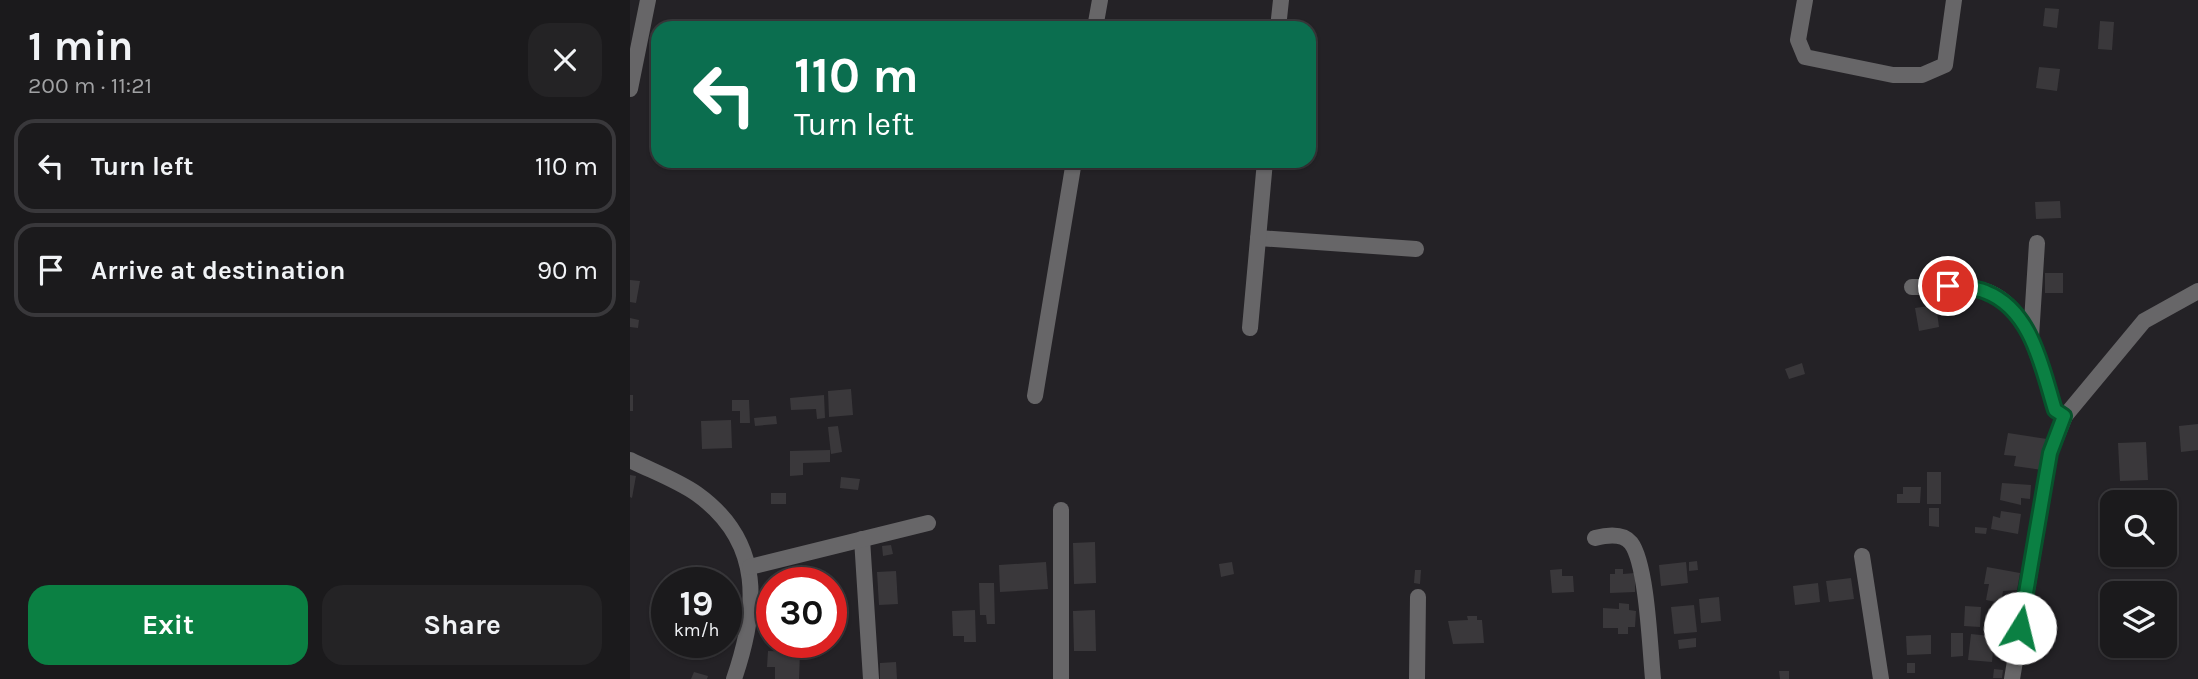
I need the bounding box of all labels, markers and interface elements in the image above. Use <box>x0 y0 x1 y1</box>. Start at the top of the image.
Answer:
text: 1 min <box>28 21 133 71</box>
button: close <box>528 23 602 97</box>
text: 110 m <box>794 47 919 104</box>
icon: left <box>679 49 770 140</box>
text: 200 m · 11:21 <box>28 72 152 99</box>
text: Turn left <box>794 106 914 143</box>
icon: left <box>32 147 70 185</box>
text: Turn left <box>91 151 193 182</box>
text: 110 m <box>535 151 598 182</box>
icon: arrive <box>32 251 70 289</box>
text: Arrive at destination <box>91 255 345 286</box>
text: 90 m <box>537 255 598 286</box>
pin <box>1918 256 1978 316</box>
icon: arrive <box>1929 267 1967 305</box>
map controls <box>2100 490 2177 658</box>
button: search <box>2100 490 2177 567</box>
speed limit sign: 30 <box>756 567 847 658</box>
button: layers <box>2100 581 2177 658</box>
text: 19 <box>680 583 713 624</box>
button: Exit <box>28 585 308 665</box>
button: Share <box>322 585 602 665</box>
position arrow <box>1983 591 2057 665</box>
text: km/h <box>674 619 719 641</box>

